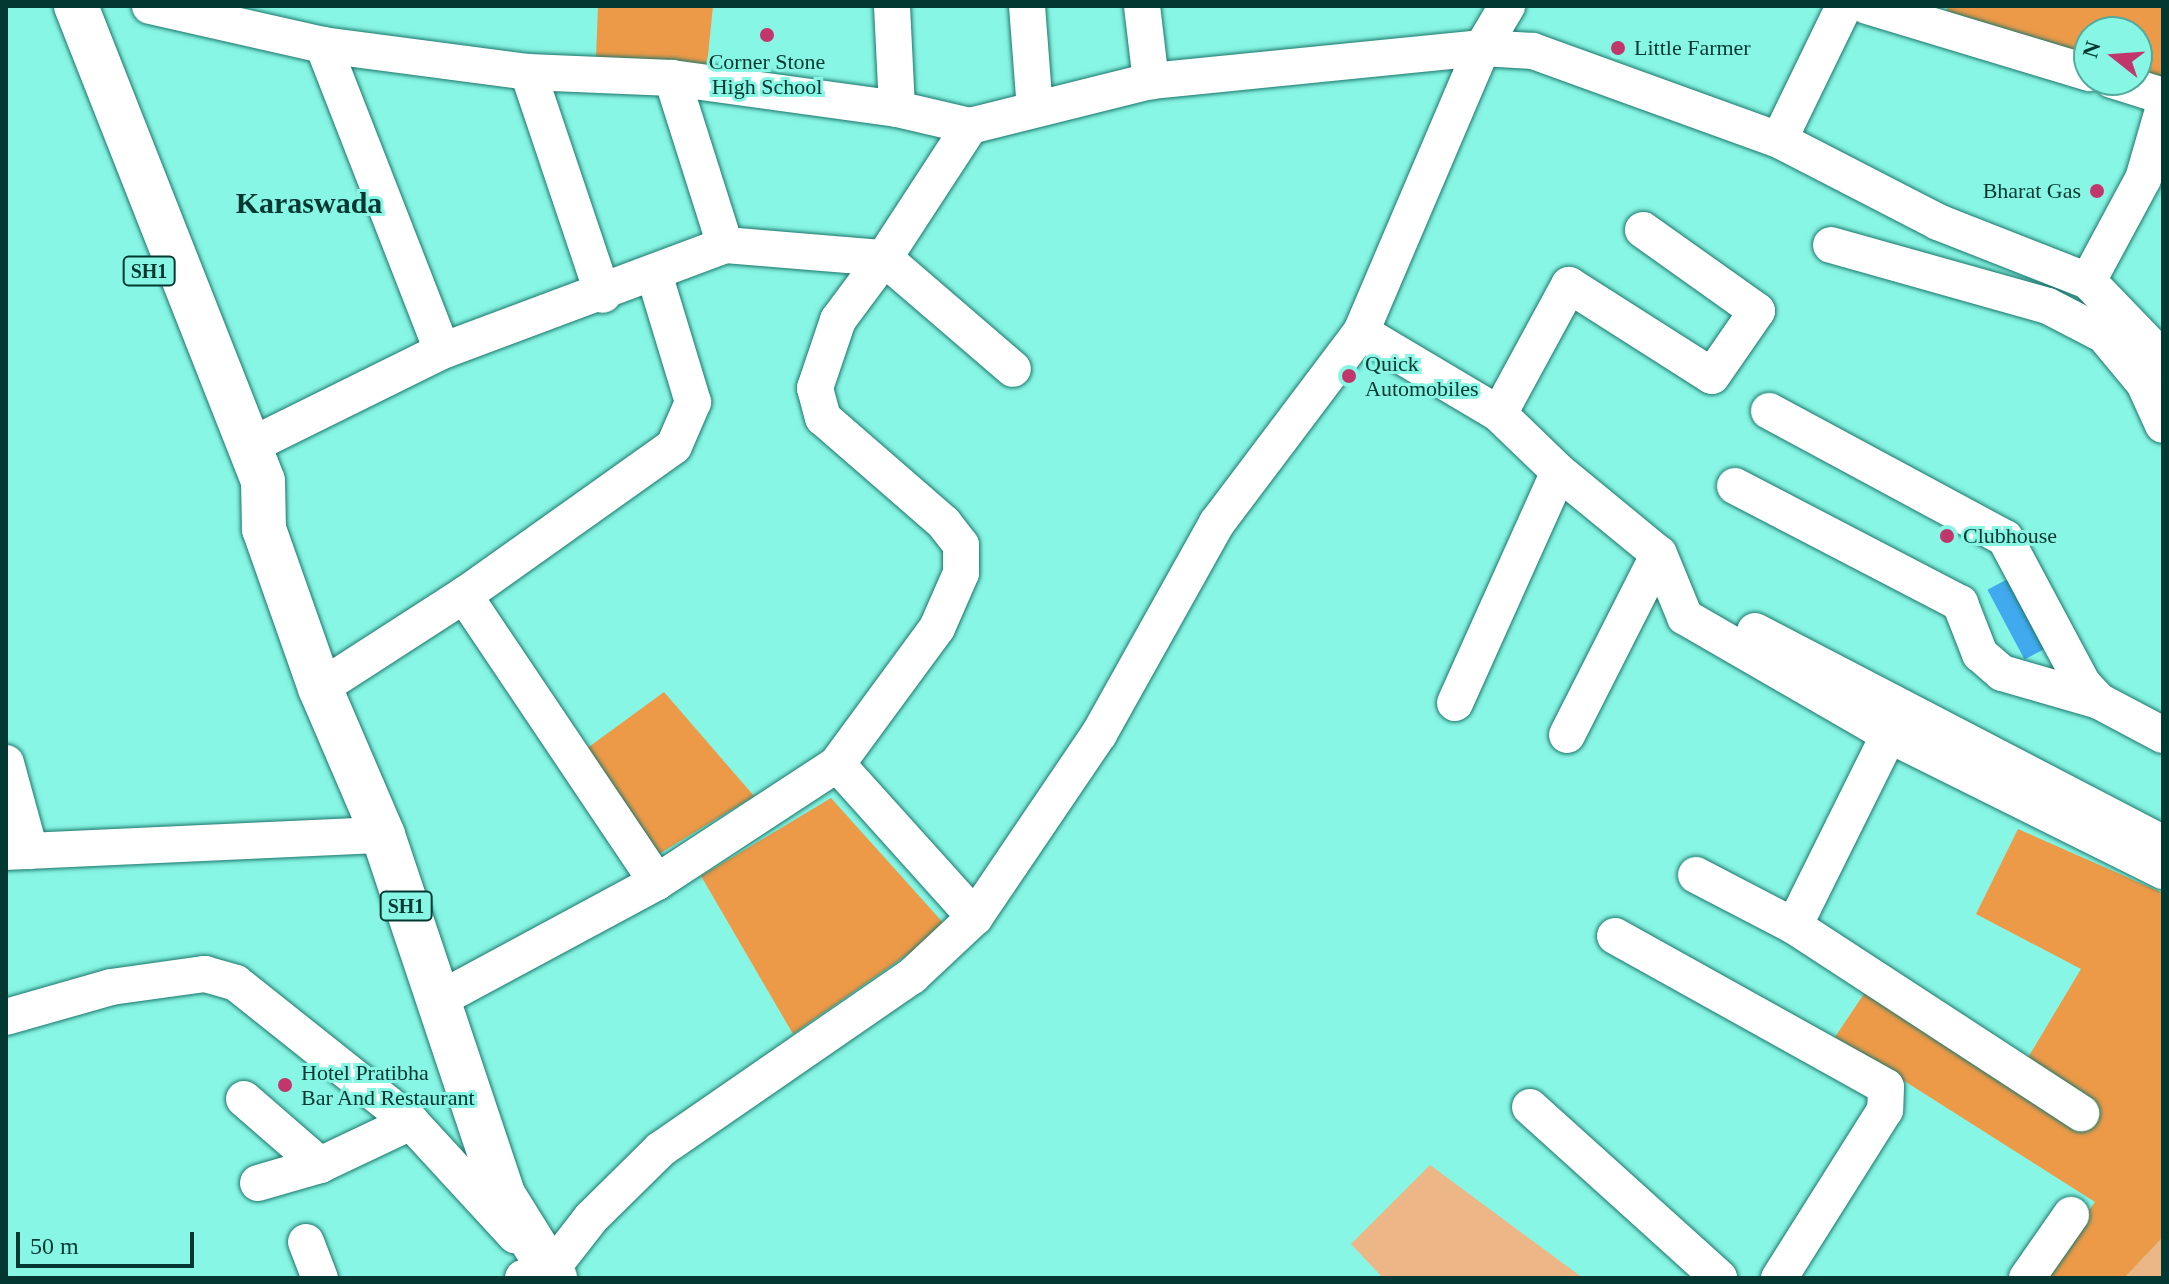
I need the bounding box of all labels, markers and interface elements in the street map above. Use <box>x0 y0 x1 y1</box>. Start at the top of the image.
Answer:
north arrow <box>2073 16 2153 96</box>
marker: Corner Stone High School <box>758 26 776 44</box>
place label: Little Farmer <box>1634 35 1751 61</box>
text: N <box>2077 38 2106 61</box>
marker: Little Farmer <box>1609 39 1627 57</box>
place label: Corner Stone High School <box>709 48 825 100</box>
place label: Bharat Gas <box>1983 178 2081 204</box>
marker: Bharat Gas <box>2088 182 2106 200</box>
district label: Karaswada <box>236 185 382 221</box>
road number: SH1 <box>121 255 177 287</box>
place label: Quick Automobiles <box>1365 350 1479 402</box>
marker: Quick Automobiles <box>1340 367 1358 385</box>
place label: Clubhouse <box>1963 523 2057 549</box>
marker: Clubhouse <box>1938 527 1956 545</box>
road number: SH1 <box>378 890 434 922</box>
place label: Hotel Pratibha Bar And Restaurant <box>301 1059 476 1110</box>
marker: Hotel Pratibha Bar And Restaurant <box>276 1076 294 1094</box>
scale bar <box>20 1216 198 1266</box>
text: 50 m <box>30 1233 79 1259</box>

